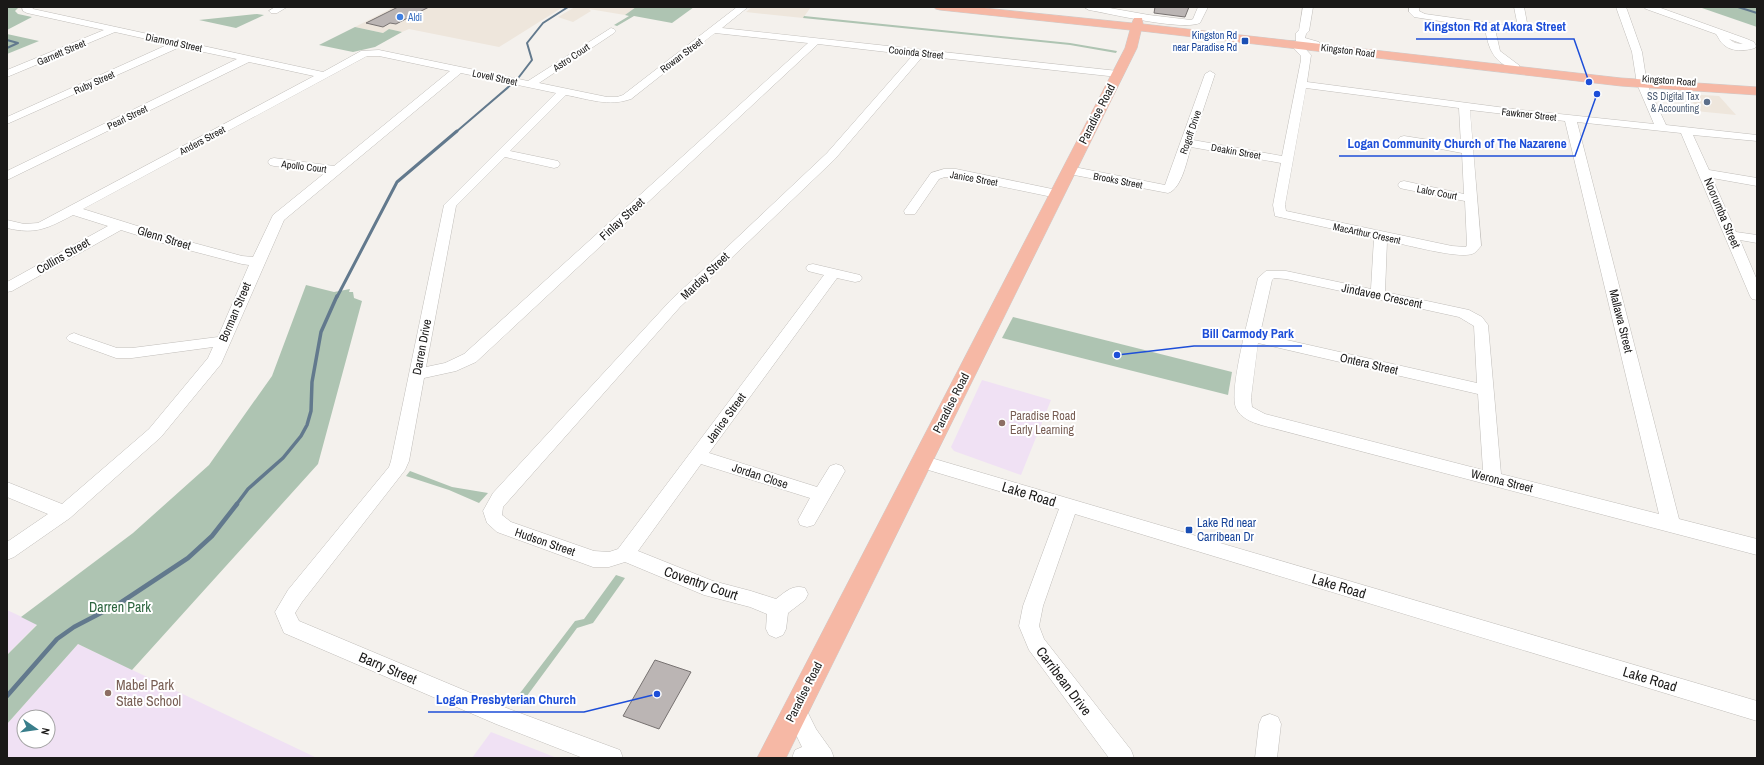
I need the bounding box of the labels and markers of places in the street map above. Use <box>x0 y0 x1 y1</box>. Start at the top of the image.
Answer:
place label: Aldi <box>407 11 422 24</box>
marker: Aldi <box>395 12 405 22</box>
callout: Kingston Rd at Akora Street <box>1416 14 1574 39</box>
place label: Kingston Rd near Paradise Rd <box>1173 29 1237 54</box>
marker: Kingston Rd near Paradise Rd <box>1240 36 1250 46</box>
place label: SS Digital Tax & Accounting <box>1647 90 1700 115</box>
marker: SS Digital Tax & Accounting <box>1702 97 1712 107</box>
callout: Logan Community Church of The Nazarene <box>1339 131 1575 156</box>
callout: Bill Carmody Park <box>1194 321 1302 346</box>
place label: Paradise Road Early Learning <box>1010 408 1076 438</box>
marker: Paradise Road Early Learning <box>997 418 1007 428</box>
place label: Lake Rd near Carribean Dr <box>1197 515 1257 545</box>
marker: Lake Rd near Carribean Dr <box>1184 525 1194 535</box>
place label: Mabel Park State School <box>116 676 181 710</box>
callout: Logan Presbyterian Church <box>428 687 584 712</box>
marker: Mabel Park State School <box>103 688 113 698</box>

